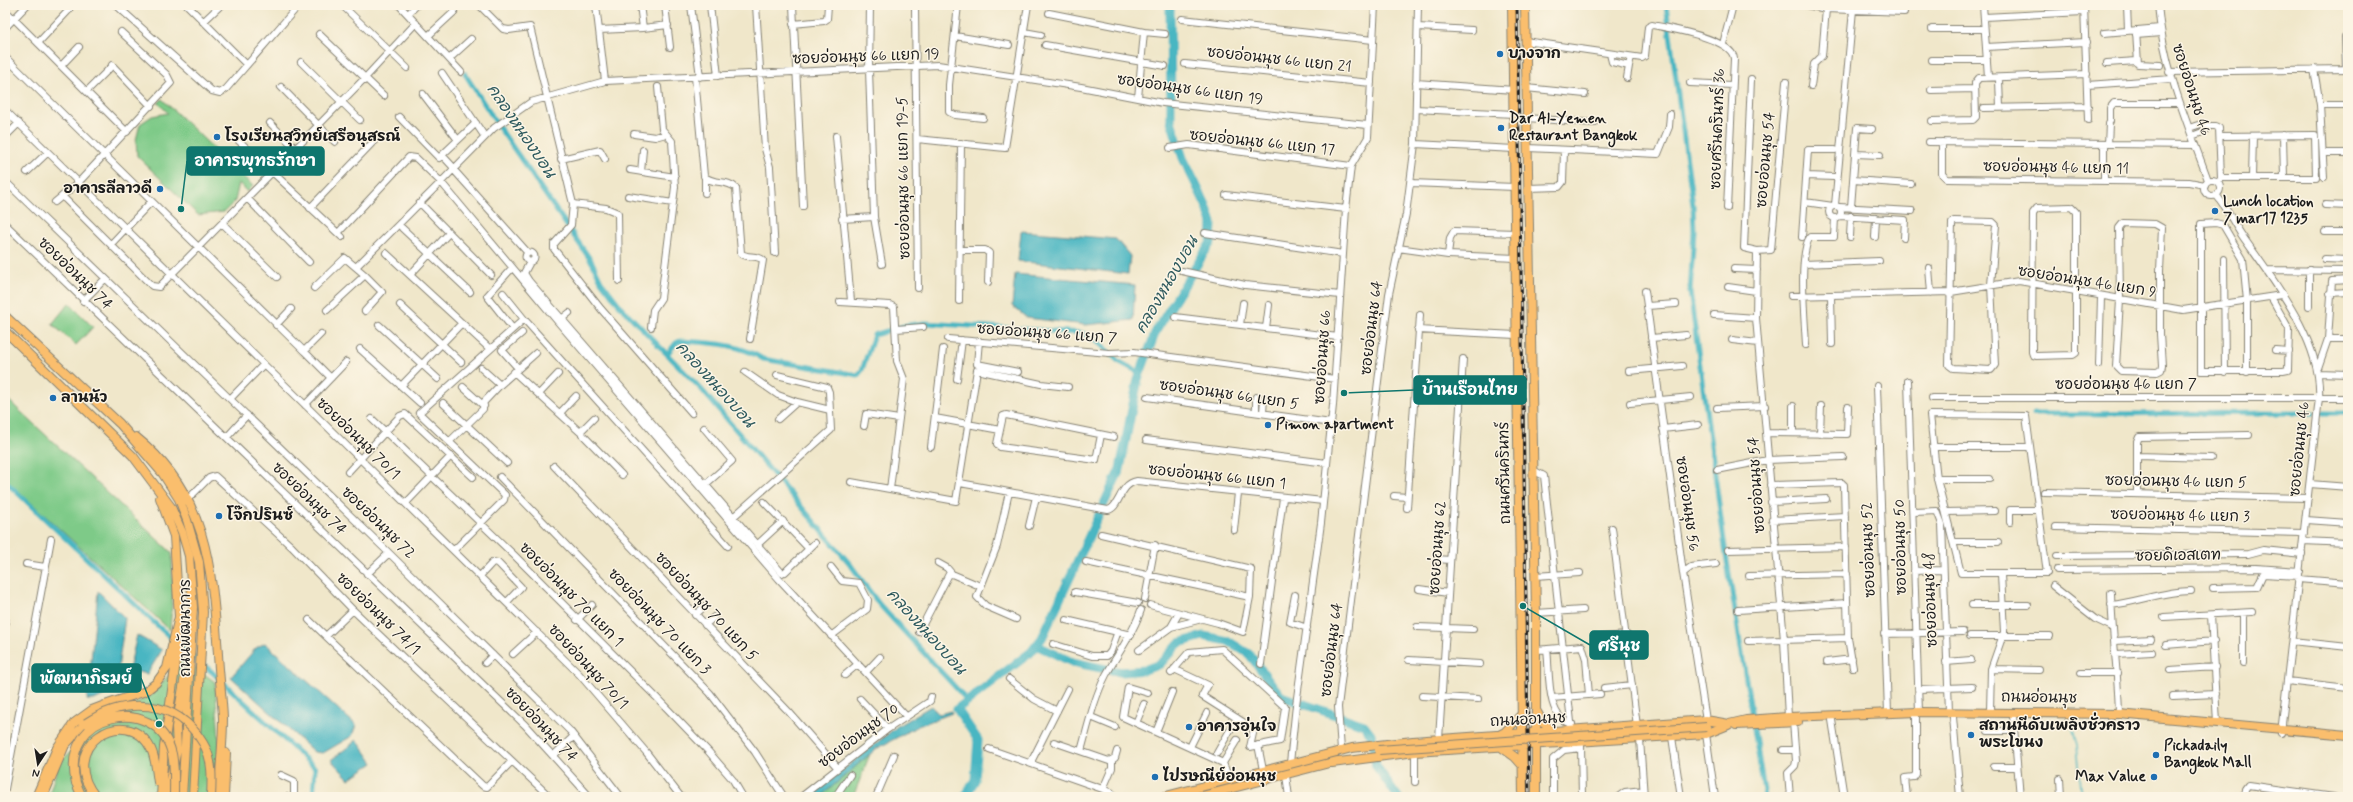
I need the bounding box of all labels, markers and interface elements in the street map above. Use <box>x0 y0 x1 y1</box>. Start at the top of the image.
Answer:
street label: ซอยอ่อนนุช 66 แยก 21 <box>1206 41 1353 78</box>
street label: ซอยอ่อนนุช 46 <box>2167 41 2216 139</box>
street label: ซอยอ่อนนุช 66 แยก 19 <box>792 43 940 70</box>
place label: บางจาก <box>1508 44 1561 64</box>
marker: บางจาก <box>1495 49 1505 59</box>
street label: ซอยศรีนครินทร์ 36 <box>1705 68 1730 190</box>
street label: ซอยอ่อนนุช 66 แยก 19 <box>1116 69 1264 110</box>
water label: คลองหนองบอน <box>482 80 561 183</box>
street label: ซอยอ่อนนุช 66 แยก 19-5 <box>892 96 915 260</box>
place label: Dar Al-Yemen Restaurant Bangkok <box>1509 109 1638 148</box>
street label: ซอยอ่อนนุช 54 <box>1751 111 1780 209</box>
marker: Dar Al-Yemen Restaurant Bangkok <box>1496 123 1506 133</box>
street label: ซอยอ่อนนุช 66 แยก 17 <box>1188 124 1336 161</box>
place label: โรงเรียนสุวิทย์เสรีอนุสรณ์ <box>224 126 401 147</box>
marker: โรงเรียนสุวิทย์เสรีอนุสรณ์ <box>212 132 222 142</box>
callout: อาคารพุทธรักษา <box>187 147 324 175</box>
text: อาคารพุทธรักษา <box>194 151 316 173</box>
street label: ซอยอ่อนนุช 46 แยก 11 <box>1983 156 2129 179</box>
place label: อาคารลีลาวดี <box>63 178 152 199</box>
marker: อาคารลีลาวดี <box>155 184 165 194</box>
place label: Lunch location 7 mar17 1235 <box>2223 192 2314 229</box>
marker: Lunch location 7 mar17 1235 <box>2210 206 2220 216</box>
water label: คลองหนองบอน <box>1131 231 1204 337</box>
street label: ซอยอ่อนนุช 74 <box>33 232 117 315</box>
street label: ซอยอ่อนนุช 46 แยก 9 <box>2016 260 2158 303</box>
street label: ซอยอ่อนนุช 64 <box>1355 279 1388 377</box>
street label: ซอยอ่อนนุช 66 <box>1309 309 1336 405</box>
street label: ซอยอ่อนนุช 66 แยก 7 <box>976 318 1118 349</box>
water label: คลองหนองบอน <box>671 338 760 434</box>
street label: ซอยอ่อนนุช 66 แยก 5 <box>1158 374 1300 415</box>
street label: ซอยอ่อนนุช 46 แยก 7 <box>2055 374 2197 395</box>
callout: บ้านเรือนไทย <box>1414 376 1526 404</box>
text: บ้านเรือนไทย <box>1422 378 1518 401</box>
place label: ลานนัว <box>61 388 108 408</box>
marker: ลานนัว <box>48 393 58 403</box>
street label: ซอยอ่อนนุช 70/1 <box>312 393 405 484</box>
street label: ซอยอ่อนนุช 46 <box>2284 400 2315 498</box>
place label: Pimon apartment <box>1276 415 1394 435</box>
marker: Pimon apartment <box>1263 420 1273 430</box>
street label: ถนนศรีนครินทร์ <box>1493 421 1516 525</box>
street label: ซอยอ่อนนุช 54 <box>1743 436 1770 534</box>
street label: ซอยอ่อนนุช 56 <box>1670 455 1705 553</box>
street label: ซอยอ่อนนุช 74 <box>267 457 351 540</box>
street label: ซอยอ่อนนุช 66 แยก 1 <box>1147 459 1287 494</box>
street label: ซอยอ่อนนุช 46 แยก 5 <box>2105 470 2247 493</box>
street label: ซอยอ่อนนุช 72 <box>337 482 420 563</box>
street label: ซอยอ่อนนุช 50 <box>1889 499 1912 595</box>
street label: ซอยอ่อนนุช 62 <box>1424 500 1451 596</box>
street label: ซอยอ่อนนุช 52 <box>1856 502 1881 598</box>
street label: ซอยอ่อนนุช 46 แยก 3 <box>2110 504 2250 527</box>
place label: โจ๊กปรินซ์ <box>226 505 293 526</box>
marker: โจ๊กปรินซ์ <box>214 511 224 521</box>
street label: ซอยอ่อนนุช 70 แยก 1 <box>514 538 628 652</box>
street label: ซอยดิเอสเตท <box>2135 545 2221 567</box>
street label: ซอยอ่อนนุช 70 แยก 5 <box>650 547 763 666</box>
street label: ซอยอ่อนนุช 48 <box>1918 552 1943 648</box>
street label: ซอยอ่อนนุช 70 แยก 3 <box>603 564 716 680</box>
street label: ซอยอ่อนนุช 74/1 <box>331 568 425 659</box>
street label: ถนนพัฒนาการ <box>176 579 196 677</box>
water label: คลองหนองบอน <box>882 585 971 681</box>
street label: ซอยอ่อนนุช 64 <box>1315 601 1348 699</box>
street label: ซอยอ่อนนุช 70/1 <box>543 619 633 714</box>
callout: ศรีนุช <box>1590 631 1648 659</box>
text: ศรีนุช <box>1598 635 1640 658</box>
callout: พัฒนาภิรมย์ <box>32 664 141 692</box>
text: พัฒนาภิรมย์ <box>40 667 132 690</box>
street label: ซอยอ่อนนุช 74 <box>500 683 583 767</box>
street label: ถนนอ่อนนุช <box>2001 686 2077 709</box>
street label: ซอยอ่อนนุช 70 <box>814 698 903 773</box>
street label: ถนนอ่อนนุช <box>1489 707 1567 732</box>
place label: สถานนีดับเพลิงชั่วคราว พระโขนง <box>1979 712 2140 753</box>
place label: อาคารอุ่นใจ <box>1197 716 1277 737</box>
marker: อาคารอุ่นใจ <box>1184 722 1194 732</box>
marker: สถานนีดับเพลิงชั่วคราว พระโขนง <box>1966 730 1976 740</box>
place label: Pickadaily Bangkok Mall <box>2164 736 2252 775</box>
north arrow <box>18 744 58 784</box>
marker: Pickadaily Bangkok Mall <box>2151 750 2161 760</box>
text: N <box>31 765 41 780</box>
place label: ไปรษณีย์อ่อนนุช <box>1162 766 1277 787</box>
place label: Max Value <box>2075 767 2147 787</box>
marker: ไปรษณีย์อ่อนนุช <box>1150 772 1160 782</box>
marker: Max Value <box>2149 772 2159 782</box>

